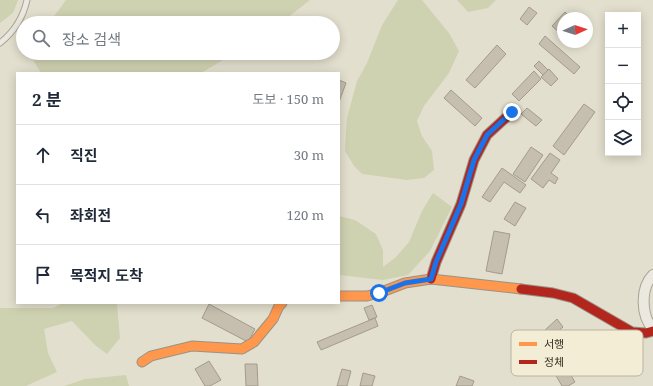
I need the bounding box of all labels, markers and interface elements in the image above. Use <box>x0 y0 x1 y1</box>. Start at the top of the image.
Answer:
north arrow <box>557 12 593 48</box>
map controls <box>605 12 641 156</box>
button: + <box>605 12 641 48</box>
search box <box>16 16 340 60</box>
icon: search <box>30 27 52 49</box>
text: 장소 검색 <box>62 29 121 49</box>
button: − <box>605 48 641 84</box>
button: locate <box>605 84 641 120</box>
text: 2 분 <box>32 88 62 111</box>
text: 도보 · 150 m <box>253 90 324 108</box>
route end <box>503 103 521 121</box>
button: layers <box>605 120 641 156</box>
icon: ahead <box>32 144 54 166</box>
text: 직진 <box>70 145 98 165</box>
text: 30 m <box>294 146 324 164</box>
icon: left <box>32 204 54 226</box>
text: 좌회전 <box>70 205 111 225</box>
text: 120 m <box>287 206 324 224</box>
icon: arrive <box>32 264 54 286</box>
text: 목적지 도착 <box>70 265 143 285</box>
route start <box>370 284 388 302</box>
legend <box>511 330 643 376</box>
text: 서행 <box>544 336 564 351</box>
text: 정체 <box>544 354 564 369</box>

